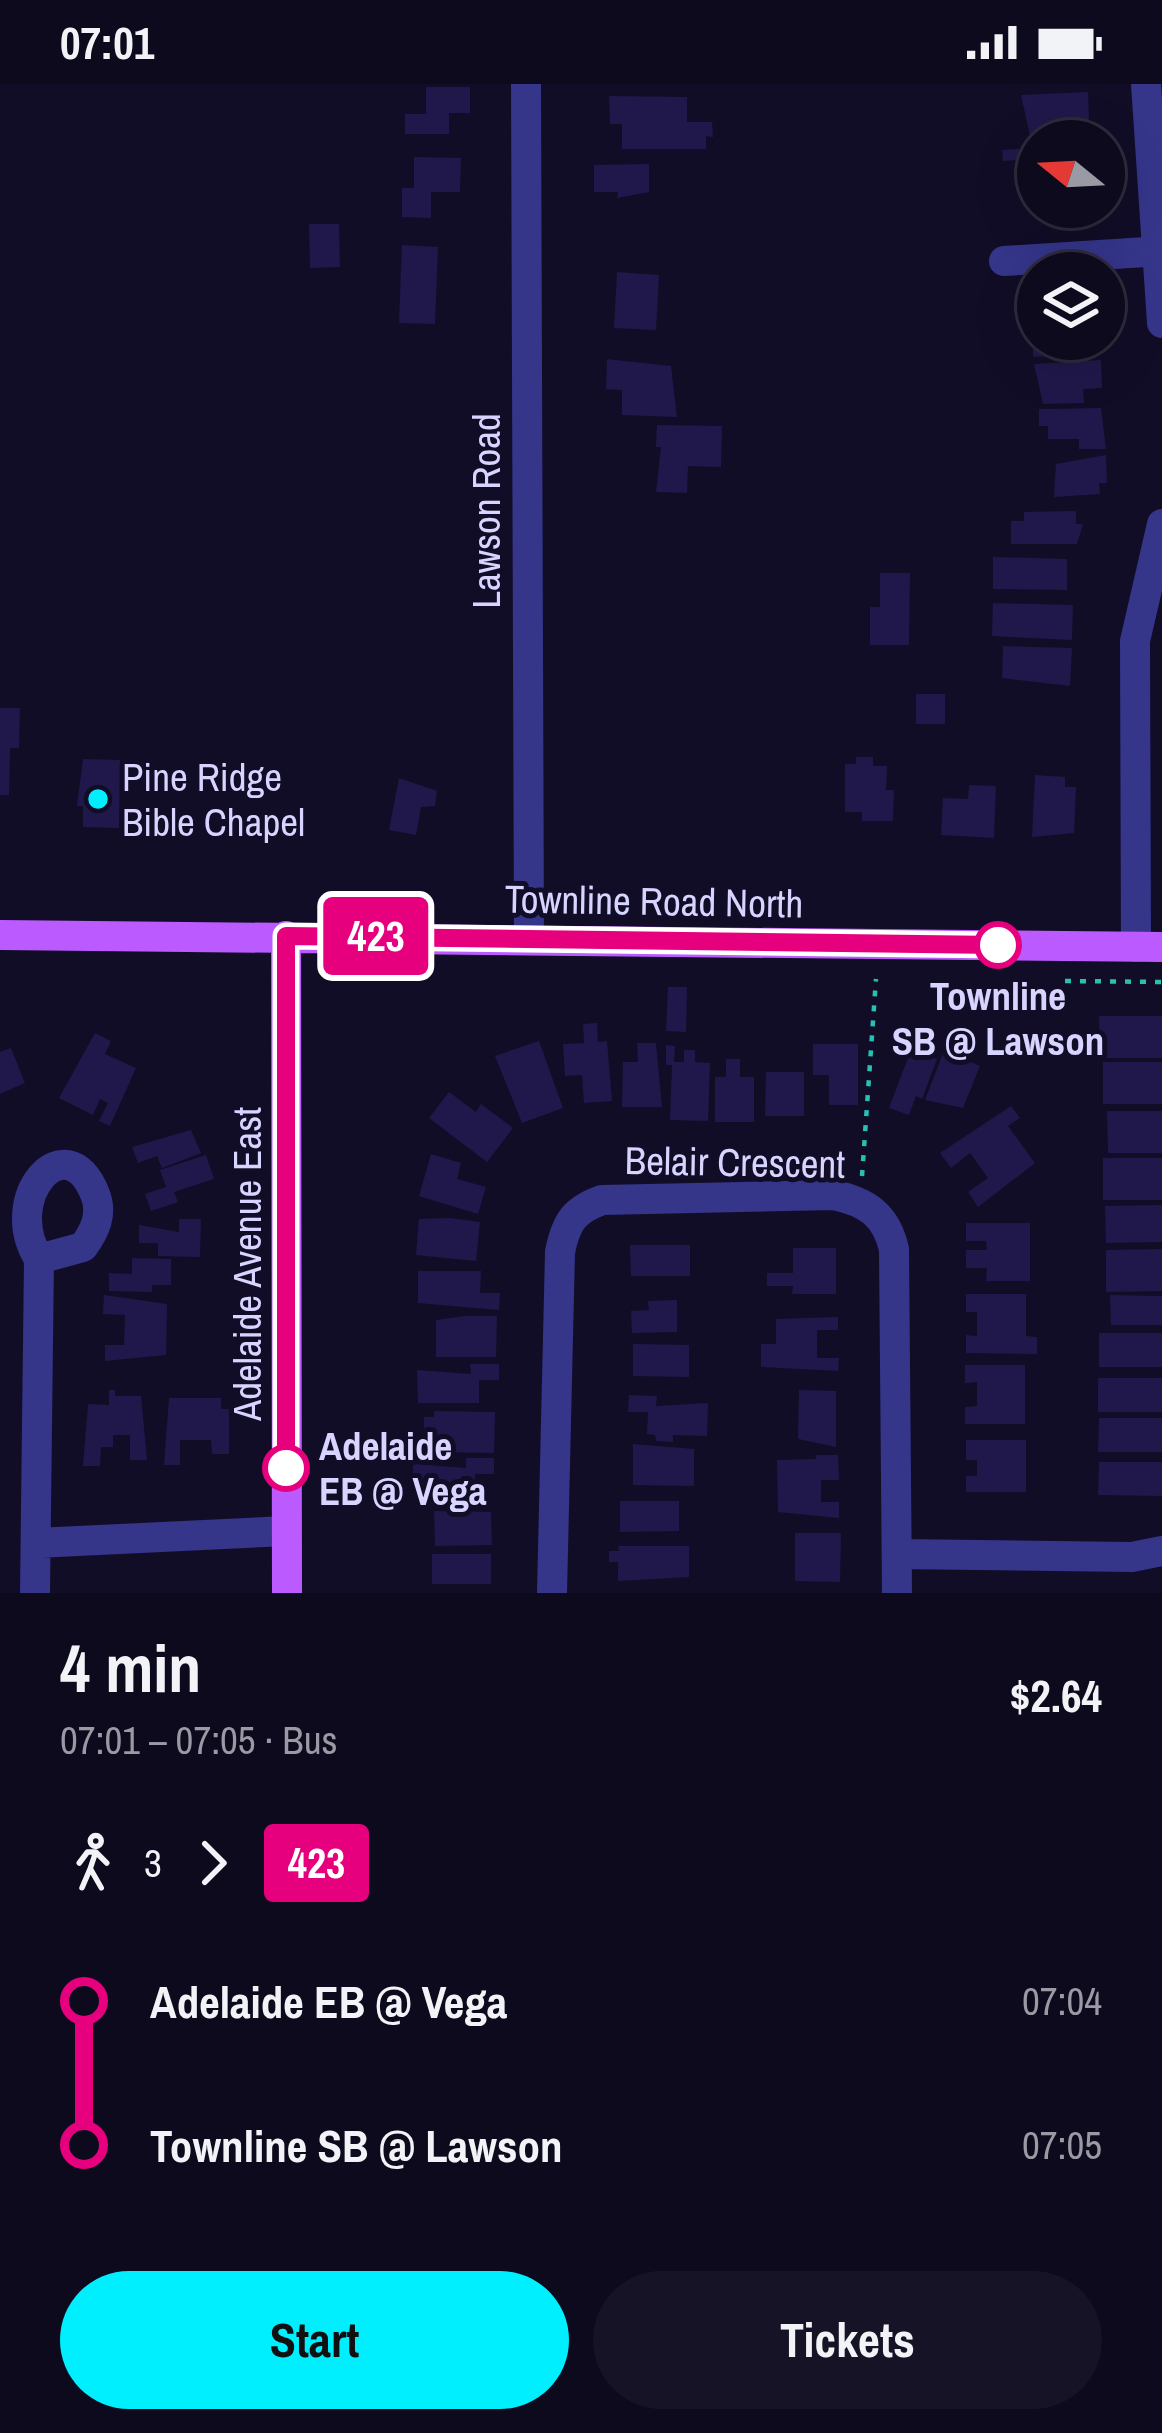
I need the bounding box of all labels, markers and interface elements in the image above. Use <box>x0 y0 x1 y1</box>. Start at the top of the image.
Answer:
text: 07:01 <box>60 12 154 73</box>
north arrow <box>1017 120 1125 228</box>
map controls <box>1017 120 1125 360</box>
button: layers <box>1017 252 1125 360</box>
street label: Lawson Road <box>460 413 512 609</box>
place label: Pine Ridge Bible Chapel <box>122 751 305 848</box>
marker: Pine Ridge Bible Chapel <box>85 786 111 812</box>
street label: Townline Road North <box>504 872 804 930</box>
line badge: 423 <box>307 897 445 975</box>
text: 423 <box>347 908 405 964</box>
marker: Townline SB @ Lawson <box>976 923 1020 967</box>
place label: Townline SB @ Lawson <box>892 970 1104 1067</box>
street label: Adelaide Avenue East <box>221 1107 273 1422</box>
street label: Belair Crescent <box>624 1134 846 1190</box>
place label: Adelaide EB @ Vega <box>319 1420 487 1517</box>
marker: Adelaide EB @ Vega <box>264 1446 308 1490</box>
text: 4 min <box>60 1624 201 1713</box>
text: $2.64 <box>1010 1665 1102 1726</box>
text: 07:01 – 07:05 · Bus <box>60 1714 337 1766</box>
icon: walk <box>60 1830 126 1896</box>
icon: forward <box>180 1830 246 1896</box>
text: 423 <box>288 1835 345 1891</box>
text: 3 <box>144 1837 162 1889</box>
text: Adelaide EB @ Vega <box>150 1971 507 2032</box>
text: 07:04 <box>1022 1975 1102 2027</box>
text: Townline SB @ Lawson <box>150 2115 563 2176</box>
text: 07:05 <box>1022 2119 1102 2171</box>
button: Start <box>60 2271 569 2409</box>
button: Tickets <box>593 2271 1102 2409</box>

